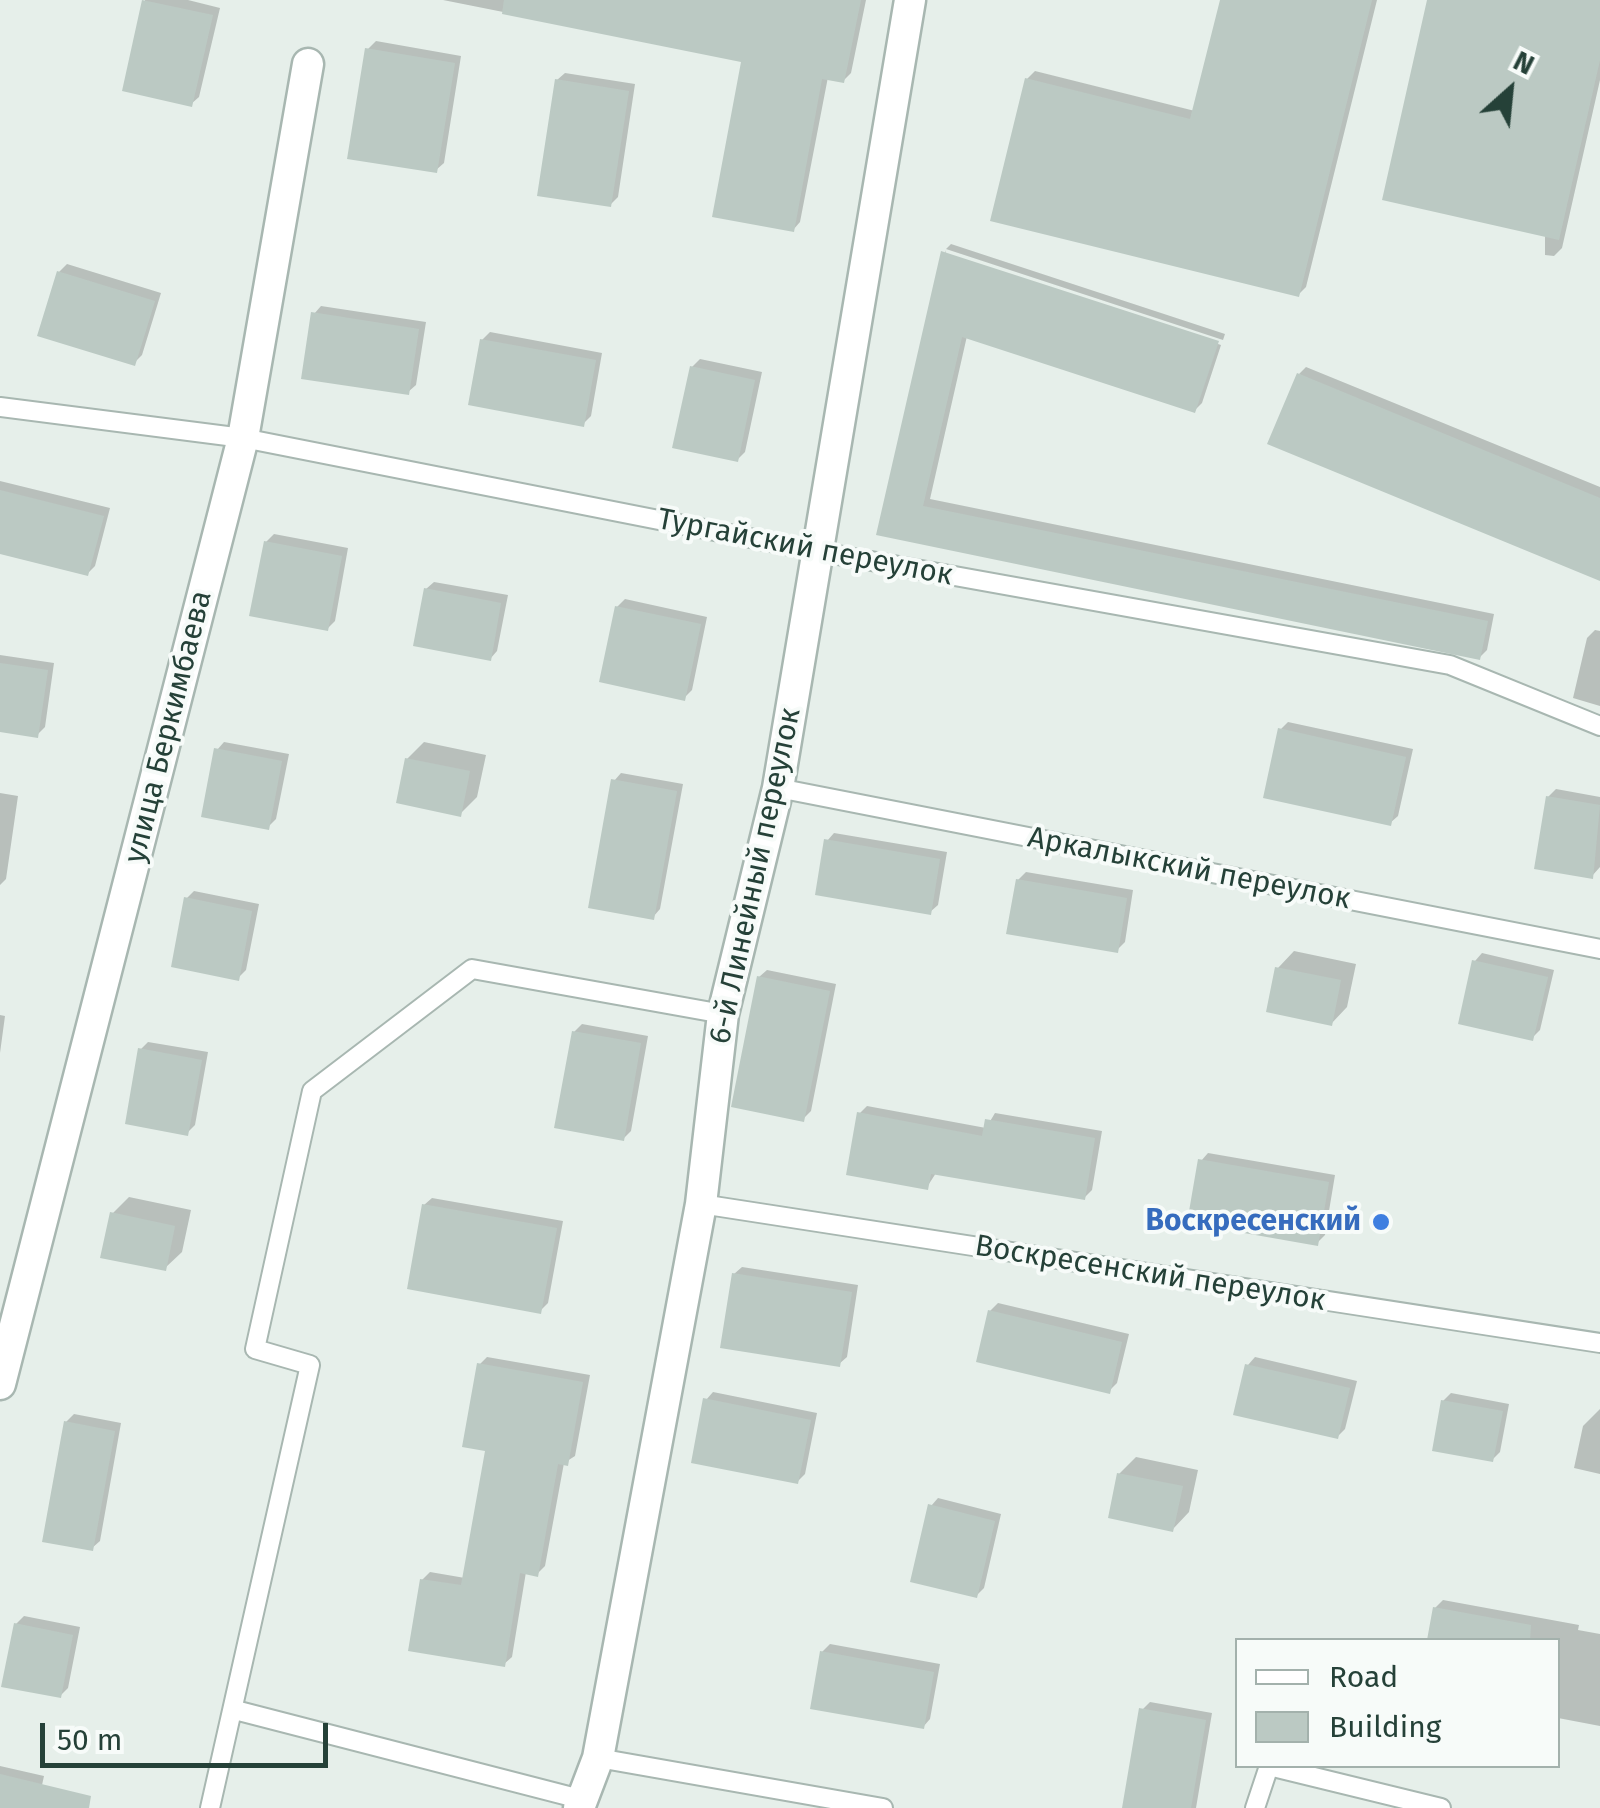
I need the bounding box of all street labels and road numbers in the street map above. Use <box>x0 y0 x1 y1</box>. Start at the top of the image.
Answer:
street label: Тургайский переулок <box>654 502 956 594</box>
street label: улица Беркимбаева <box>118 587 220 867</box>
street label: 6-й Линейный переулок <box>703 705 809 1047</box>
street label: Аркалыкский переулок <box>1025 820 1353 918</box>
street label: Воскресенский переулок <box>972 1228 1328 1320</box>

